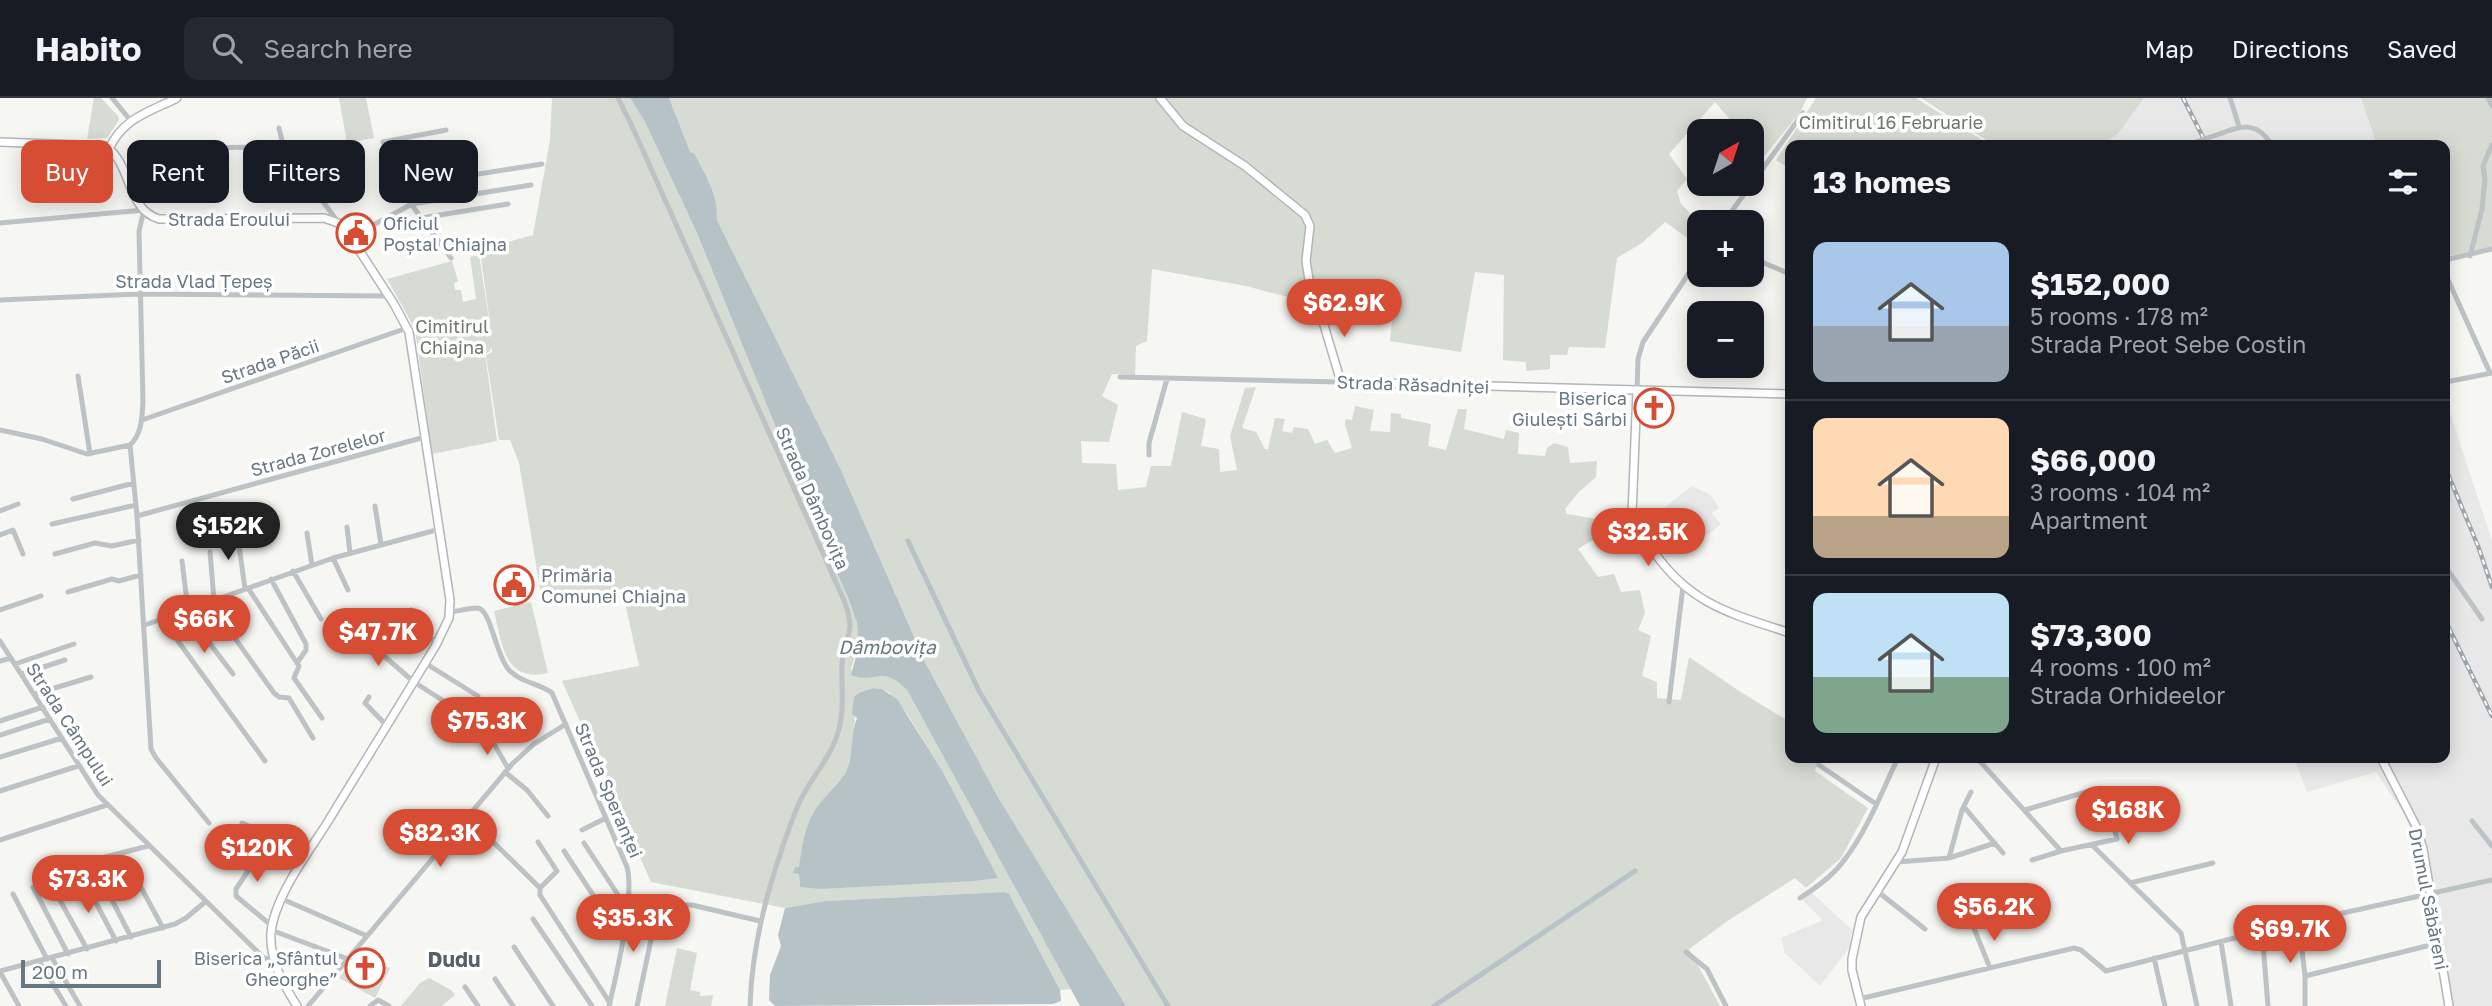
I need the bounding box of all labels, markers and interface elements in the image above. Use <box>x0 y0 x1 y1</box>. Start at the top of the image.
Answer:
search box <box>184 17 674 80</box>
text: Habito <box>35 29 142 68</box>
icon: search <box>208 29 246 67</box>
text: Search here <box>264 33 413 64</box>
text: Map <box>2145 34 2194 63</box>
text: Directions <box>2232 34 2349 63</box>
text: Saved <box>2387 34 2457 63</box>
park label: Cimitirul 16 Februarie <box>1799 111 1983 133</box>
north arrow <box>1687 119 1764 196</box>
map controls <box>1687 119 1764 378</box>
chip: Buy <box>21 140 113 203</box>
chip: Rent <box>127 140 229 203</box>
chip: Filters <box>243 140 365 203</box>
chip: New <box>379 140 478 203</box>
icon: filters <box>2384 163 2422 201</box>
text: 13 homes <box>1813 164 1951 200</box>
street label: Strada Eroului <box>168 208 290 230</box>
button: + <box>1687 210 1764 287</box>
public building icon: Oficiul Poștal Chiajna <box>335 212 377 254</box>
place label: Oficiul Poștal Chiajna <box>383 212 507 255</box>
text: $152,000 <box>2030 266 2170 302</box>
street label: Strada Vlad Țepeș <box>115 270 273 293</box>
icon: home <box>1869 270 1953 354</box>
pin: $62.9K <box>1287 280 1401 339</box>
text: $62.9K <box>1303 288 1385 316</box>
button: − <box>1687 301 1764 378</box>
text: 5 rooms · 178 m² <box>2030 302 2208 330</box>
park label: Cimitirul Chiajna <box>415 315 489 358</box>
text: Strada Preot Sebe Costin <box>2030 330 2306 358</box>
street label: Strada Păcii <box>218 334 322 388</box>
street label: Strada Răsadniței <box>1336 370 1490 398</box>
place label: Biserica Giulești Sârbi <box>1512 387 1627 430</box>
church icon: Biserica Giulești Sârbi <box>1633 387 1675 429</box>
street label: Strada Zorelelor <box>248 423 388 481</box>
street label: Strada Dâmbovița <box>772 423 854 573</box>
text: $66,000 <box>2030 442 2156 478</box>
icon: home <box>1869 446 1953 530</box>
text: 3 rooms · 104 m² <box>2030 478 2210 506</box>
pin: $152K <box>179 503 277 562</box>
text: Apartment <box>2030 506 2148 534</box>
pin: $32.5K <box>1591 508 1705 568</box>
text: $152K <box>192 511 264 539</box>
text: $32.5K <box>1607 517 1689 545</box>
public building icon: Primăria Comunei Chiajna <box>493 564 535 606</box>
place label: Primăria Comunei Chiajna <box>541 564 686 607</box>
pin: $66K <box>163 596 245 655</box>
text: $66K <box>173 604 235 632</box>
pin: $47.7K <box>321 608 435 668</box>
text: $47.7K <box>339 617 417 645</box>
text: $73,300 <box>2030 617 2152 653</box>
icon: home <box>1869 621 1953 705</box>
water label: Dâmbovița <box>838 635 937 659</box>
text: 4 rooms · 100 m² <box>2030 653 2211 681</box>
street label: Strada Câmpului <box>22 658 118 790</box>
text: Strada Orhideelor <box>2030 681 2225 709</box>
pin: $75.3K <box>430 698 544 757</box>
text: $75.3K <box>447 706 527 734</box>
street label: Strada Speranței <box>571 719 647 861</box>
pin: $168K <box>2079 786 2177 846</box>
text: $168K <box>2091 795 2165 823</box>
pin: $82.3K <box>383 810 497 869</box>
text: $82.3K <box>399 818 481 846</box>
pin: $120K <box>208 824 306 884</box>
street label: Drumul Săbăreni <box>2404 826 2454 972</box>
text: $120K <box>221 833 293 861</box>
pin: $73.3K <box>31 856 145 915</box>
text: $73.3K <box>48 864 128 892</box>
pin: $56.2K <box>1937 884 2051 943</box>
text: $56.2K <box>1953 892 2035 920</box>
pin: $35.3K <box>576 894 690 954</box>
text: $35.3K <box>592 903 674 931</box>
pin: $69.7K <box>2233 906 2347 965</box>
text: $69.7K <box>2249 914 2331 942</box>
district label: Dudu <box>428 946 480 972</box>
place label: Biserica „Sfântul Gheorghe” <box>194 947 338 990</box>
church icon: Biserica „Sfântul Gheorghe” <box>344 947 386 989</box>
scale bar <box>21 957 161 989</box>
text: 200 m <box>32 960 88 983</box>

